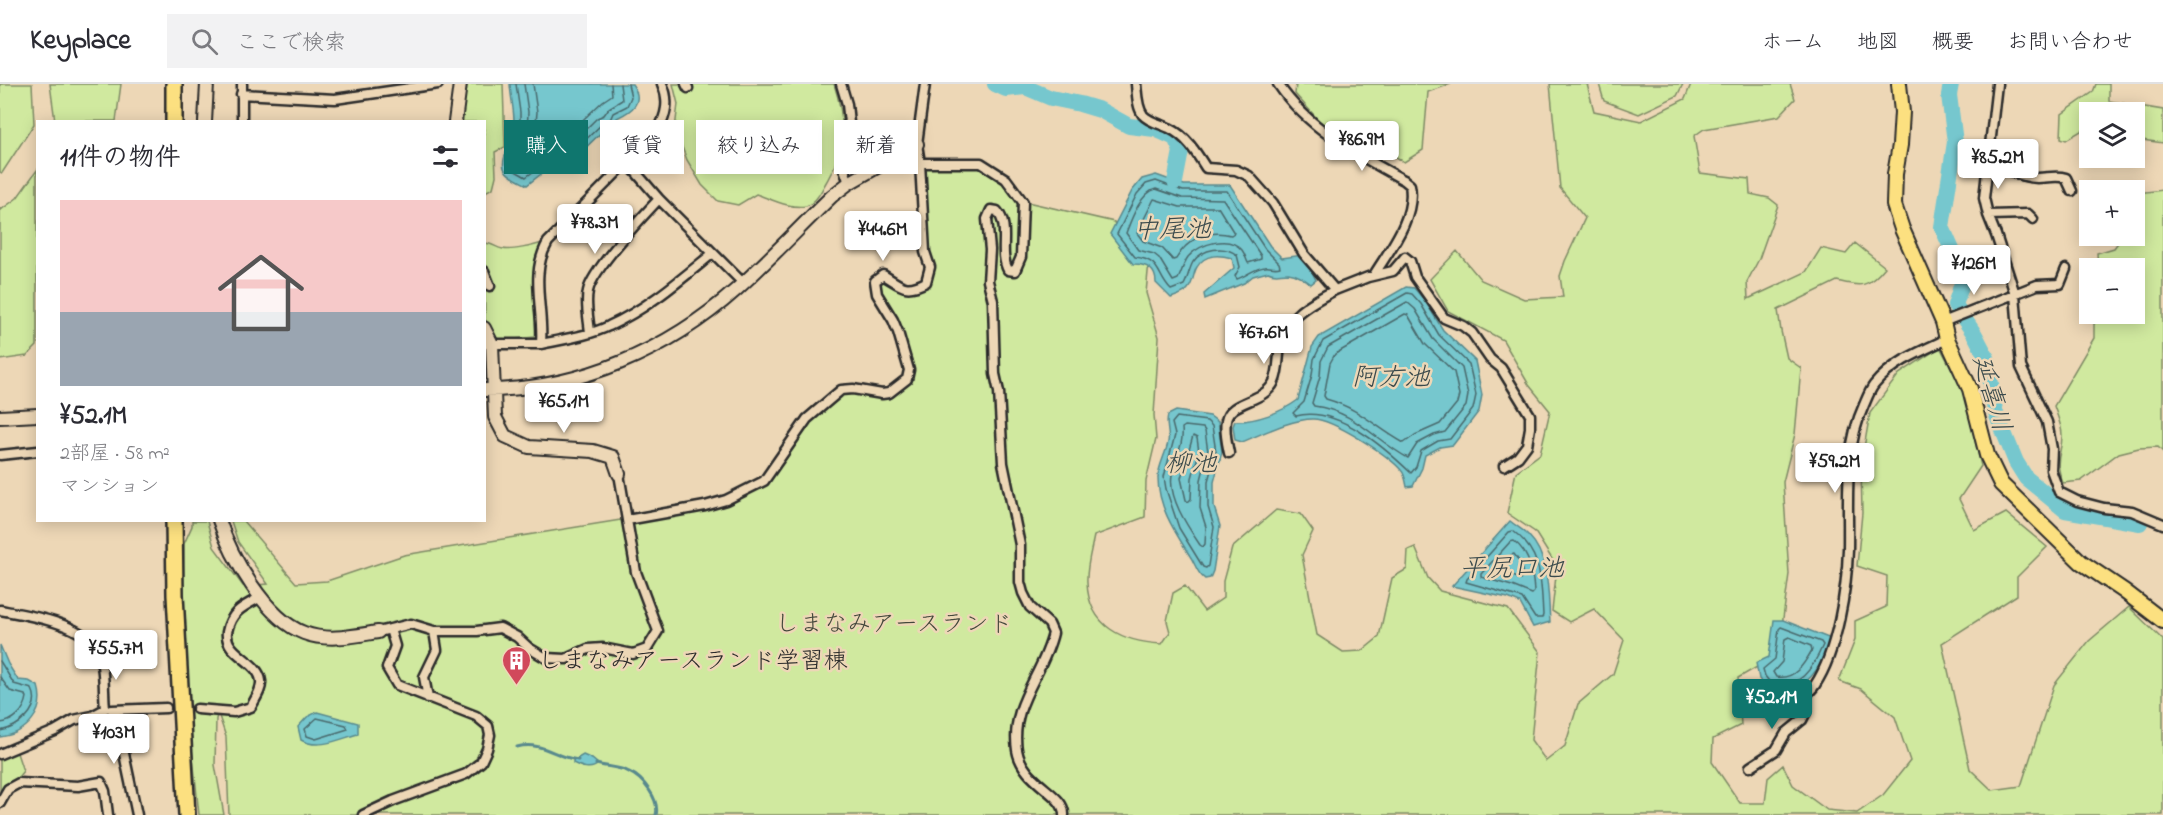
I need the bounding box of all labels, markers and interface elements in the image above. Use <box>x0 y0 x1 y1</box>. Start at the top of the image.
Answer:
search box <box>167 14 587 68</box>
text: Keyplace <box>30 21 131 62</box>
icon: search <box>188 25 221 58</box>
text: ここで検索 <box>236 28 346 60</box>
text: ホーム <box>1762 28 1824 58</box>
text: 地図 <box>1857 28 1899 58</box>
text: 概要 <box>1932 28 1974 58</box>
text: お問い合わせ <box>2007 28 2133 58</box>
map controls <box>2079 102 2145 324</box>
button: layers <box>2079 102 2145 168</box>
chip: 購入 <box>504 120 588 174</box>
chip: 賃貸 <box>600 120 684 174</box>
chip: 絞り込み <box>696 120 822 174</box>
chip: 新着 <box>834 120 918 174</box>
pin: ¥86.9M <box>1313 121 1411 172</box>
text: ¥86.9M <box>1339 126 1385 155</box>
pin: ¥85.2M <box>1949 139 2047 190</box>
text: 11件の物件 <box>60 140 181 178</box>
icon: filters <box>429 140 462 173</box>
text: ¥85.2M <box>1972 144 2024 173</box>
button: + <box>2079 180 2145 246</box>
pin: ¥78.3M <box>546 204 644 255</box>
text: ¥78.3M <box>571 209 619 238</box>
pin: ¥44.6M <box>834 211 932 262</box>
water label: 中尾池 <box>1133 212 1212 250</box>
text: ¥44.6M <box>858 216 908 245</box>
icon: home <box>207 239 315 347</box>
pin: ¥126M <box>1932 245 2016 296</box>
text: ¥126M <box>1951 250 1997 279</box>
button: − <box>2079 258 2145 324</box>
pin: ¥67.6M <box>1215 314 1313 365</box>
text: ¥67.6M <box>1239 319 1289 348</box>
water label: 延喜川 <box>1961 351 2019 437</box>
water label: 阿方池 <box>1352 360 1431 398</box>
pin: ¥65.1M <box>515 383 613 434</box>
text: ¥65.1M <box>539 388 589 417</box>
text: ¥52.1M <box>60 398 127 436</box>
text: 2部屋 · 58 m² <box>60 440 170 469</box>
pin: ¥59.2M <box>1786 443 1884 494</box>
water label: 柳池 <box>1165 446 1218 484</box>
text: ¥59.2M <box>1809 448 1861 477</box>
text: マンション <box>60 473 159 502</box>
water label: 平尻口池 <box>1460 551 1565 589</box>
park label: しまなみアースランド <box>775 608 1013 643</box>
pin: ¥55.7M <box>67 630 165 681</box>
text: ¥55.7M <box>88 635 144 664</box>
building icon: しまなみアースランド学習棟 <box>501 644 533 686</box>
place label: しまなみアースランド学習棟 <box>538 645 848 680</box>
pin: ¥52.1M <box>1723 679 1821 730</box>
text: ¥52.1M <box>1746 684 1798 713</box>
pin: ¥103M <box>72 714 156 765</box>
text: ¥103M <box>92 719 136 748</box>

